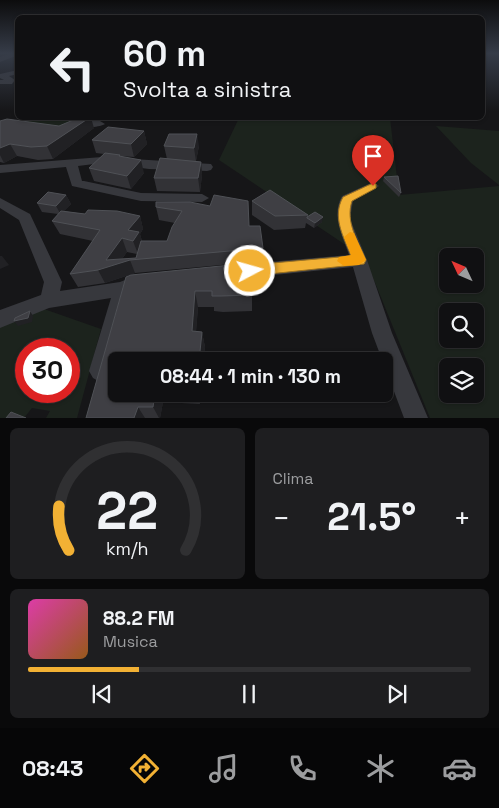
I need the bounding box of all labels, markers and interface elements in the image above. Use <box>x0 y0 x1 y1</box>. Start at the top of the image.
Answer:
text: 60 m <box>123 32 206 76</box>
icon: left <box>40 35 105 100</box>
text: Svolta a sinistra <box>123 75 291 103</box>
pin <box>352 135 394 186</box>
icon: arrive <box>359 142 387 170</box>
position arrow <box>223 244 275 296</box>
north arrow <box>439 248 484 292</box>
map controls <box>439 248 484 403</box>
button: search <box>439 303 484 348</box>
speed limit sign: 30 <box>15 338 80 403</box>
button: layers <box>439 358 484 403</box>
text: 08:44 · 1 min · 130 m <box>160 364 341 389</box>
text: Clima <box>273 468 314 489</box>
text: 22 <box>96 478 158 544</box>
text: 21.5° <box>327 493 416 541</box>
text: − <box>273 500 290 536</box>
text: + <box>454 500 471 536</box>
text: km/h <box>106 537 149 560</box>
text: 88.2 FM <box>103 606 174 631</box>
text: Musica <box>103 631 158 652</box>
icon: previous <box>88 680 116 708</box>
icon: pause <box>235 680 263 708</box>
icon: next <box>383 680 411 708</box>
icon: directions <box>127 751 162 786</box>
icon: music <box>206 751 241 786</box>
icon: phone <box>285 751 320 786</box>
icon: climate <box>363 751 398 786</box>
icon: car <box>442 751 477 786</box>
text: 08:43 <box>22 754 83 782</box>

